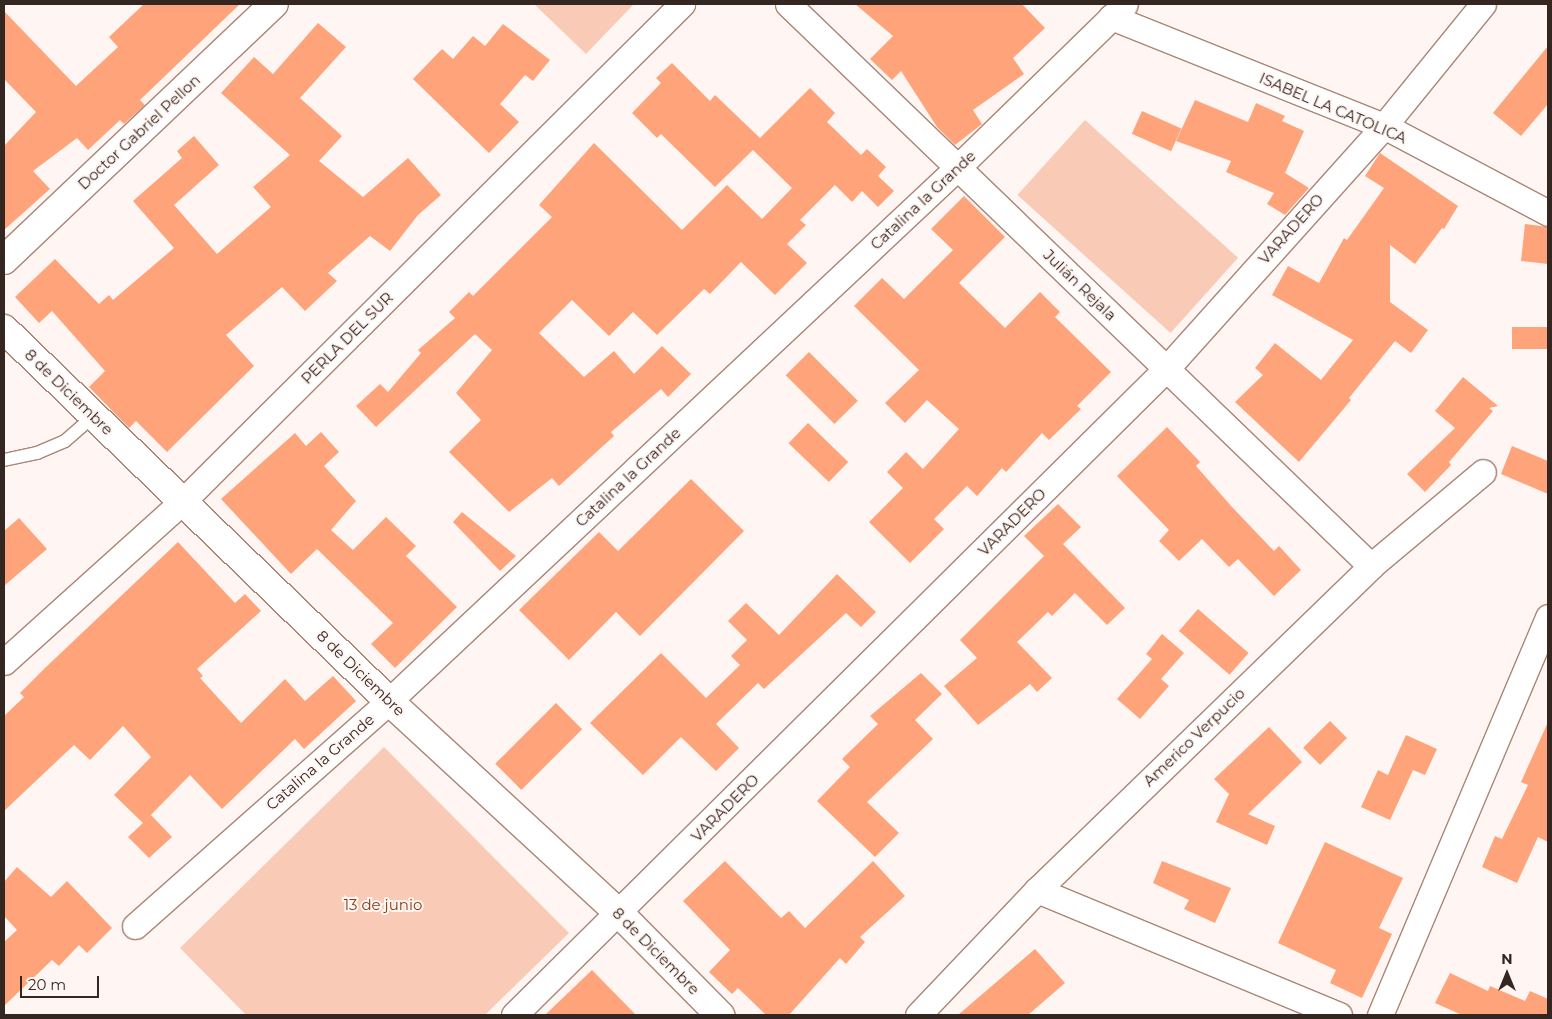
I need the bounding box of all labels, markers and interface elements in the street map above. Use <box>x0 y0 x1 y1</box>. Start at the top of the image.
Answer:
street label: ISABEL LA CATOLICA <box>1257 69 1409 147</box>
street label: Doctor Gabriel Pellon <box>74 71 204 193</box>
street label: Catalina la Grande <box>867 147 979 253</box>
street label: VARADERO <box>1255 190 1327 268</box>
street label: Julián Rejala <box>1040 246 1120 324</box>
street label: PERLA DEL SUR <box>297 288 397 388</box>
street label: 8 de Diciembre <box>21 345 117 439</box>
street label: Catalina la Grande <box>572 424 684 530</box>
street label: VARADERO <box>974 484 1050 560</box>
street label: 8 de Diciembre <box>313 626 409 720</box>
street label: Americo Verpucio <box>1140 684 1248 790</box>
street label: Catalina la Grande <box>262 710 378 814</box>
street label: VARADERO <box>687 770 763 846</box>
park label: 13 de junio <box>344 896 422 914</box>
street label: 8 de Diciembre <box>609 904 703 998</box>
north arrow <box>1482 949 1532 999</box>
text: N <box>1501 950 1513 968</box>
scale bar <box>22 966 101 998</box>
text: 20 m <box>28 975 66 994</box>

